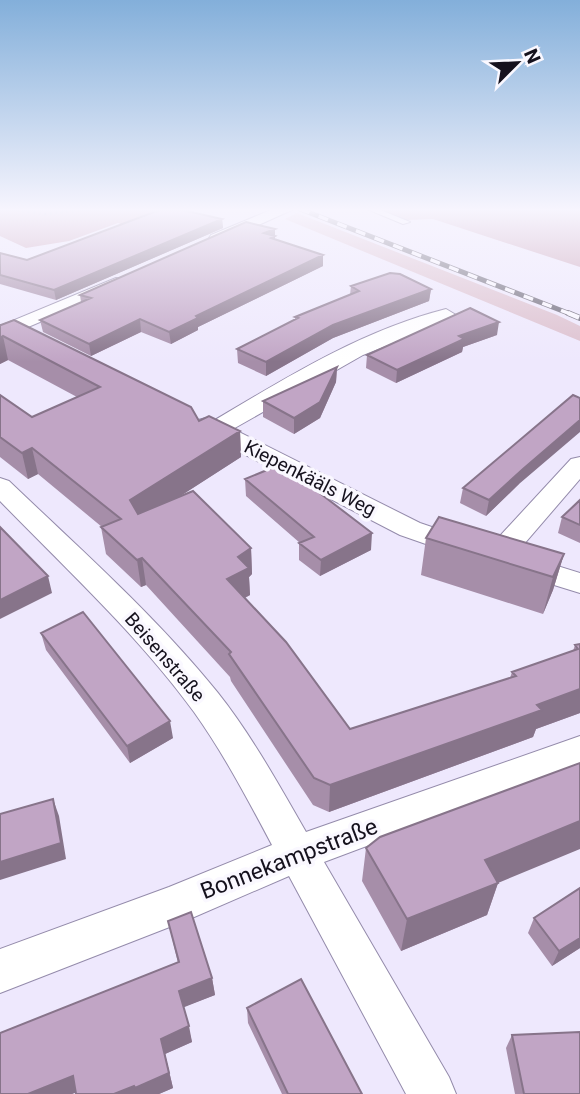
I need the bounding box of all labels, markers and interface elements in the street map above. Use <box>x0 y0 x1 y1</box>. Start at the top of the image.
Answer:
north arrow <box>482 28 552 98</box>
text: N <box>519 45 545 67</box>
street label: Kiepenkääls Weg <box>240 435 380 521</box>
street label: Beisenstraße <box>120 608 210 706</box>
street label: Bonnekampstraße <box>197 813 381 905</box>

